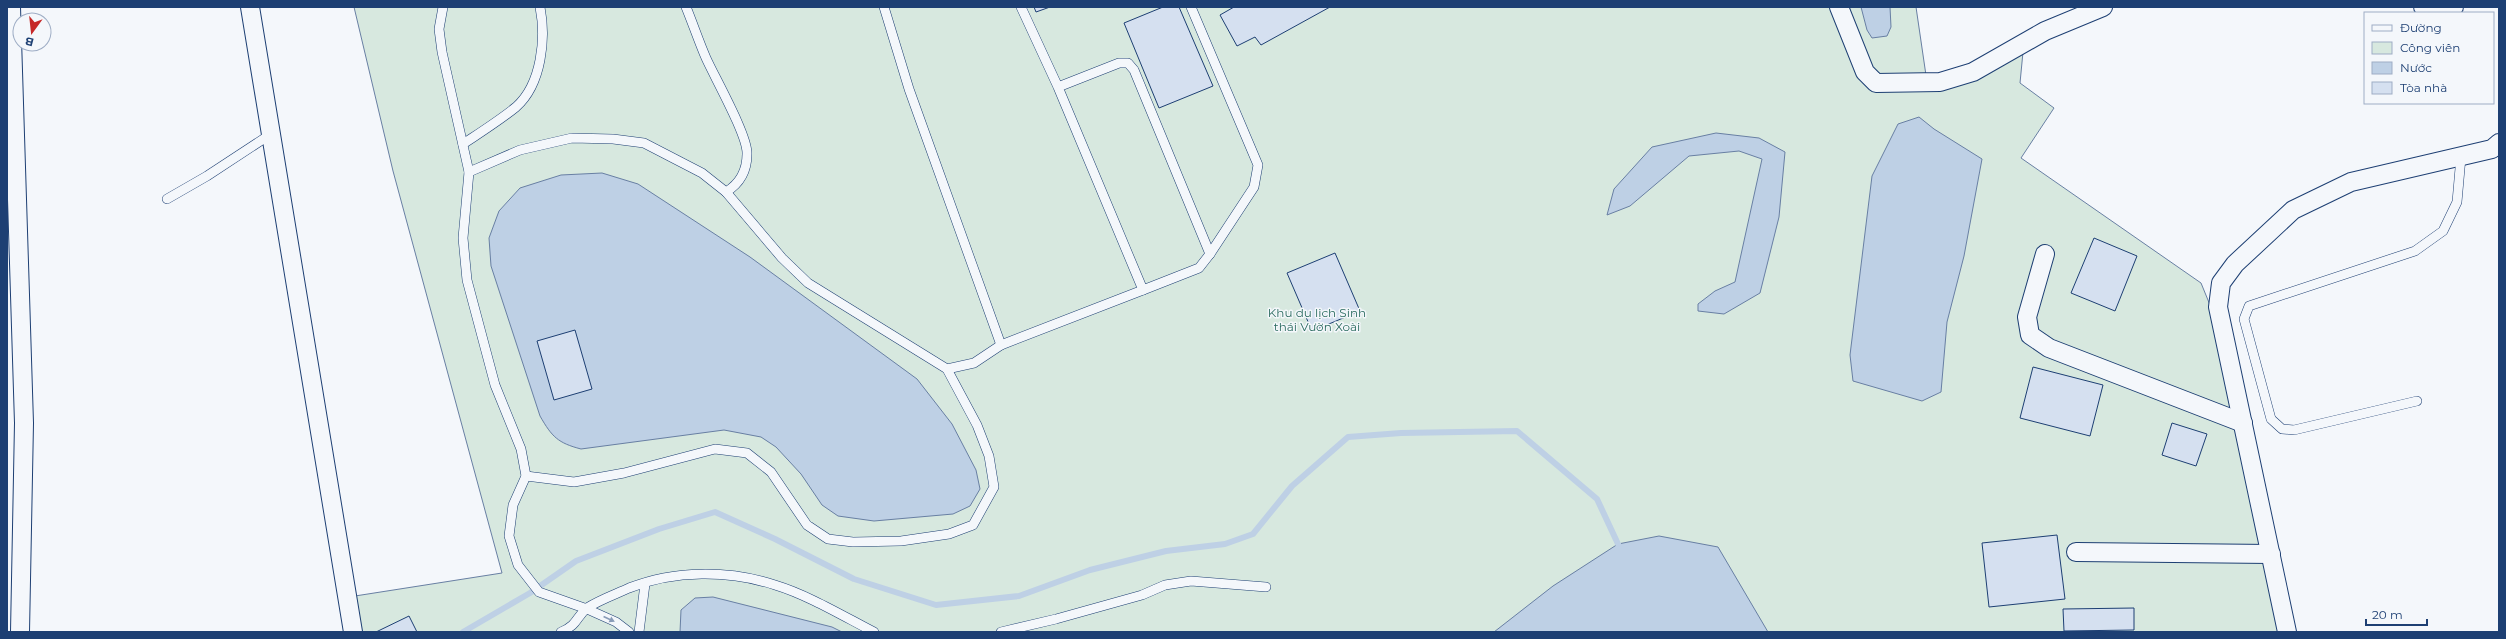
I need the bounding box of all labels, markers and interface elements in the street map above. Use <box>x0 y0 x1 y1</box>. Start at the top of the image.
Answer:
north arrow <box>12 12 52 52</box>
legend <box>2364 12 2494 104</box>
text: Đường <box>2400 20 2442 35</box>
text: B <box>24 34 35 50</box>
text: Công viên <box>2400 40 2460 55</box>
text: Nước <box>2400 60 2432 75</box>
text: Tòa nhà <box>2400 80 2447 95</box>
park label: Khu du lịch Sinh thái Vườn Xoài <box>1268 305 1366 334</box>
scale bar <box>2366 601 2427 627</box>
text: 20 m <box>2372 607 2403 622</box>
one-way arrow <box>603 616 615 622</box>

